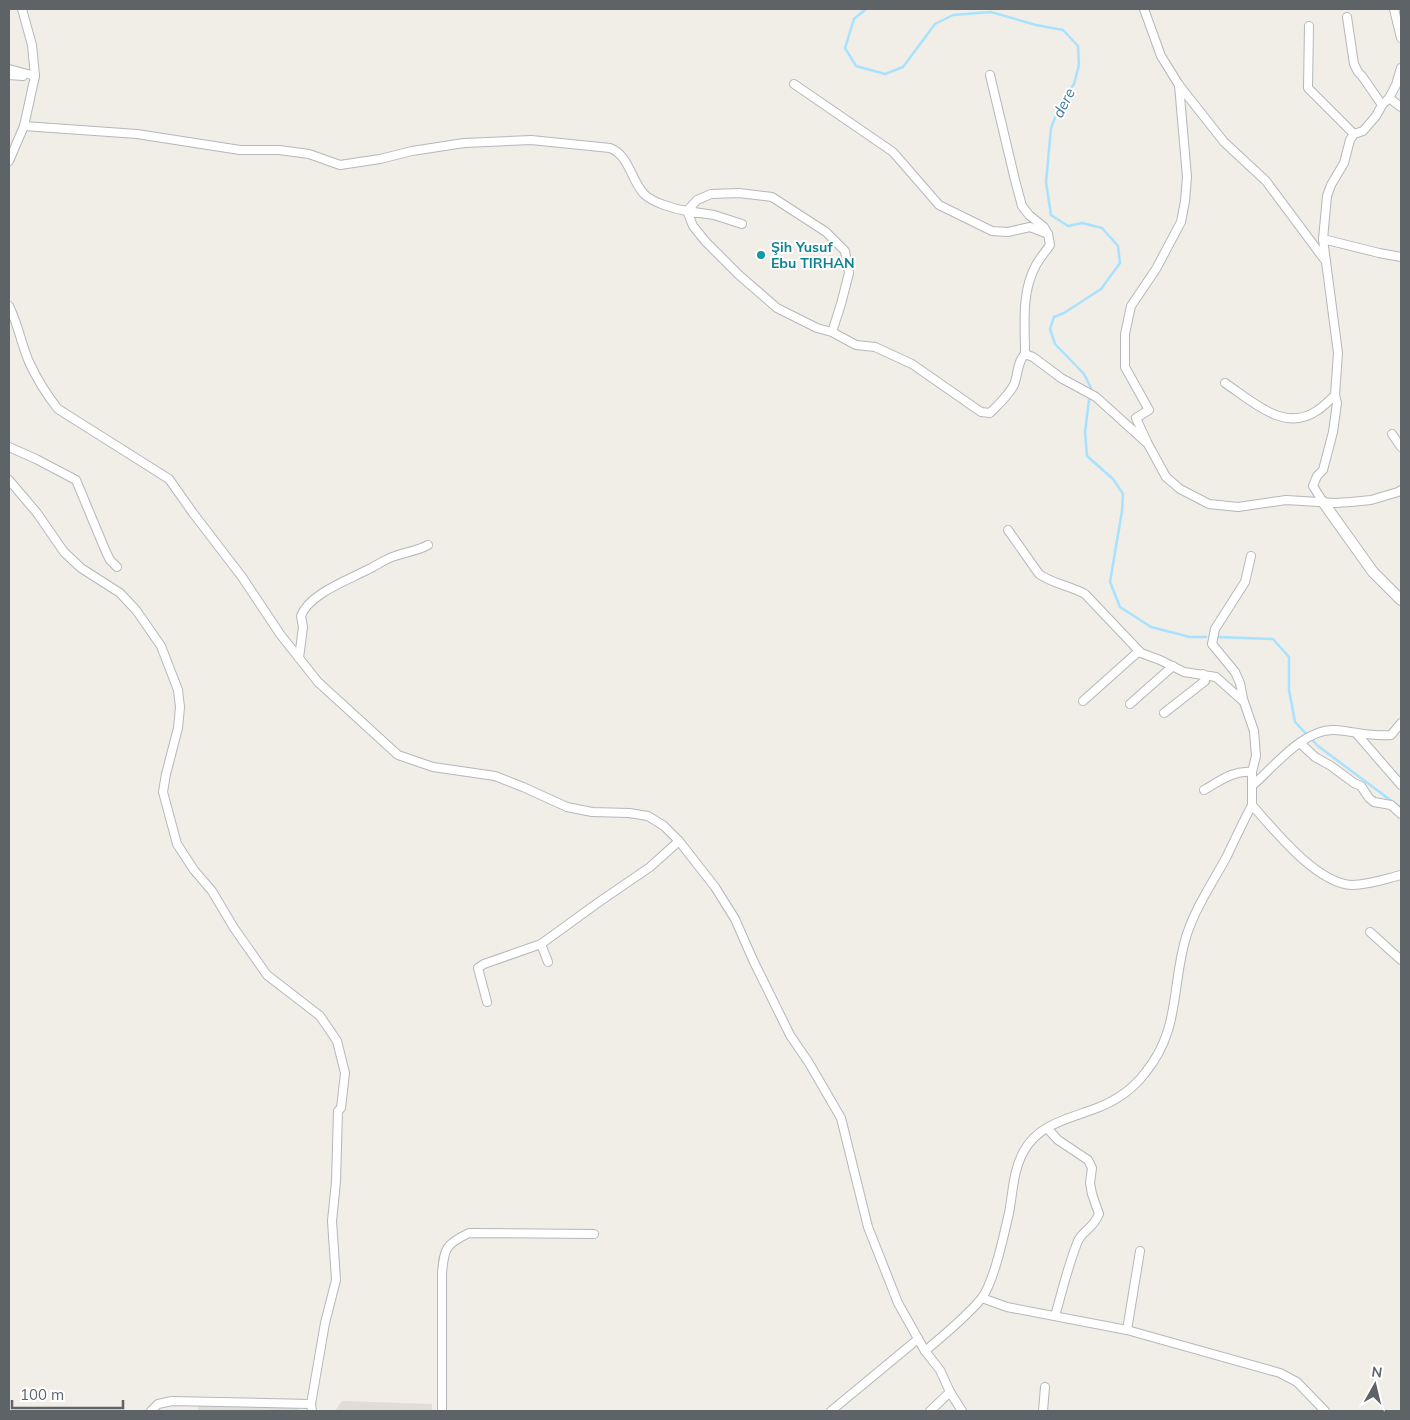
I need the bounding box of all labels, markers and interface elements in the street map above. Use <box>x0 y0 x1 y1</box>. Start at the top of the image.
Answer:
water label: dere <box>1048 85 1079 121</box>
place label: Şih Yusuf Ebu TIRHAN <box>771 238 855 272</box>
marker: Şih Yusuf Ebu TIRHAN <box>755 249 767 261</box>
north arrow <box>1350 1360 1400 1410</box>
text: N <box>1370 1362 1383 1382</box>
scale bar <box>12 1378 124 1410</box>
text: 100 m <box>20 1385 64 1404</box>

